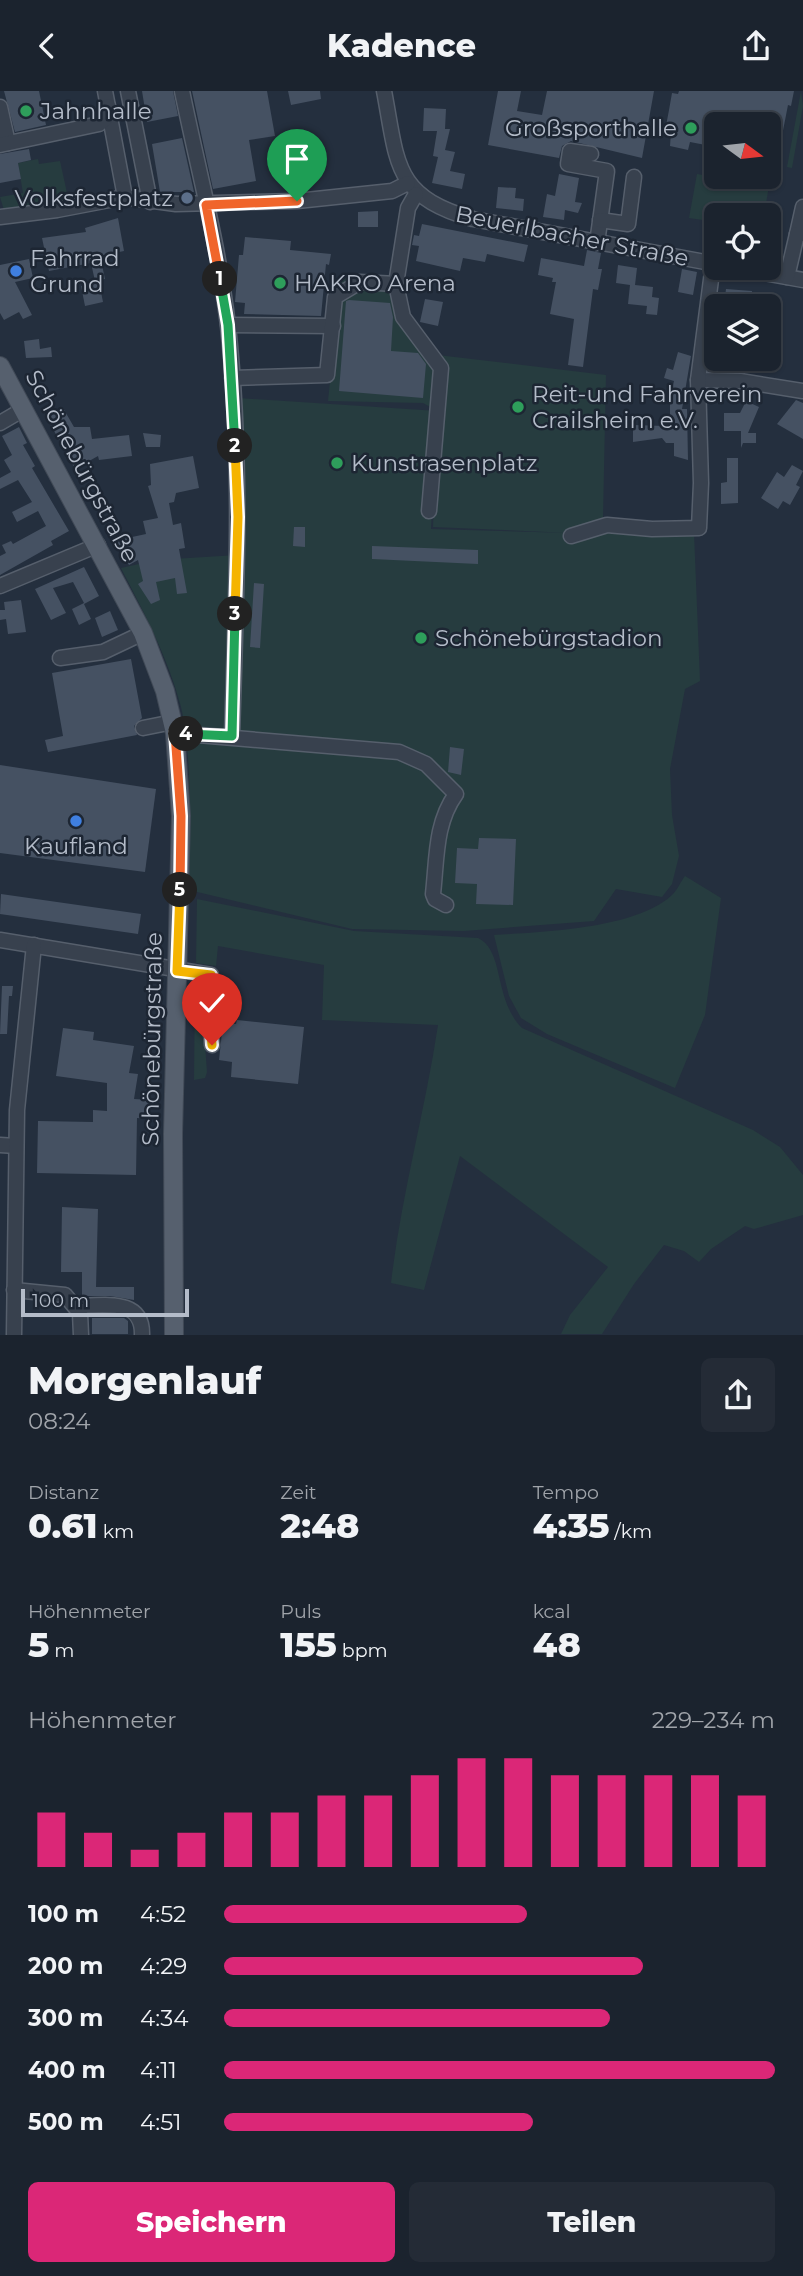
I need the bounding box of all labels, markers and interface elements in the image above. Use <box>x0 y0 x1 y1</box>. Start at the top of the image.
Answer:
text: Kadence <box>327 26 476 65</box>
icon: back <box>28 27 66 65</box>
icon: share <box>737 27 775 65</box>
place label: Jahnhalle <box>39 97 152 125</box>
marker: Jahnhalle <box>18 103 34 119</box>
north arrow <box>704 112 780 189</box>
map controls <box>704 112 781 371</box>
place label: Großsporthalle <box>505 114 677 142</box>
marker: Großsporthalle <box>683 120 699 136</box>
pin <box>267 129 327 201</box>
icon: arrive <box>278 140 316 178</box>
place label: Volksfestplatz <box>15 184 173 212</box>
marker: Volksfestplatz <box>179 190 195 206</box>
street label: Beuerlbacher Straße <box>453 200 691 272</box>
button: locate <box>704 203 781 280</box>
place label: Fahrrad Grund <box>30 244 120 298</box>
pin: 1 <box>202 261 238 297</box>
marker: Fahrrad Grund <box>8 263 24 279</box>
text: 1 <box>216 267 223 290</box>
place label: HAKRO Arena <box>294 269 456 297</box>
marker: HAKRO Arena <box>272 275 288 291</box>
button: layers <box>704 294 781 371</box>
street label: Schönebürgstraße <box>19 365 145 567</box>
place label: Reit-und Fahrverein Crailsheim e.V. <box>532 380 762 434</box>
marker: Reit-und Fahrverein Crailsheim e.V. <box>510 399 526 415</box>
pin: 2 <box>218 429 252 463</box>
text: 2 <box>229 434 240 457</box>
place label: Kunstrasenplatz <box>351 449 537 477</box>
marker: Kunstrasenplatz <box>329 455 345 471</box>
pin: 3 <box>218 596 252 631</box>
text: 3 <box>229 602 240 625</box>
place label: Schönebürgstadion <box>435 624 662 652</box>
marker: Schönebürgstadion <box>413 630 429 646</box>
pin: 4 <box>168 717 204 751</box>
text: 4 <box>179 722 192 745</box>
marker: Kaufland <box>68 813 84 829</box>
place label: Kaufland <box>24 832 128 860</box>
pin: 5 <box>162 873 198 907</box>
text: 5 <box>174 878 185 901</box>
street label: Schönebürgstraße <box>136 932 168 1146</box>
pin <box>182 973 242 1045</box>
icon: check <box>193 984 231 1022</box>
scale bar <box>21 1286 189 1317</box>
text: 100 m <box>32 1289 89 1312</box>
text: Morgenlauf <box>28 1357 261 1404</box>
button: share <box>701 1358 775 1432</box>
text: 08:24 <box>28 1407 91 1435</box>
text: Distanz <box>28 1481 99 1504</box>
text: Zeit <box>280 1481 317 1504</box>
text: Tempo <box>533 1481 599 1504</box>
text: 0.61 <box>28 1504 98 1547</box>
text: 2:48 <box>280 1504 359 1547</box>
text: 4:35 <box>533 1504 609 1547</box>
text: km <box>98 1520 134 1543</box>
text: /km <box>609 1520 652 1543</box>
text: Höhenmeter <box>28 1600 151 1623</box>
text: Puls <box>280 1600 321 1623</box>
text: kcal <box>533 1600 571 1623</box>
text: 5 <box>28 1623 49 1666</box>
text: 155 <box>280 1623 337 1666</box>
text: 48 <box>533 1623 581 1666</box>
text: m <box>49 1639 74 1662</box>
text: bpm <box>337 1639 388 1662</box>
text: Höhenmeter <box>28 1706 176 1734</box>
text: 229–234 m <box>652 1706 775 1734</box>
text: 100 m <box>28 1900 99 1928</box>
text: 4:52 <box>140 1900 186 1928</box>
text: 200 m <box>28 1952 103 1980</box>
text: 4:29 <box>140 1952 187 1980</box>
text: 300 m <box>28 2004 104 2032</box>
text: 4:34 <box>140 2004 188 2032</box>
text: 400 m <box>28 2056 106 2084</box>
text: 4:11 <box>140 2056 177 2084</box>
text: 500 m <box>28 2108 104 2136</box>
text: 4:51 <box>140 2108 182 2136</box>
button: Speichern <box>28 2182 395 2262</box>
button: Teilen <box>409 2182 775 2262</box>

